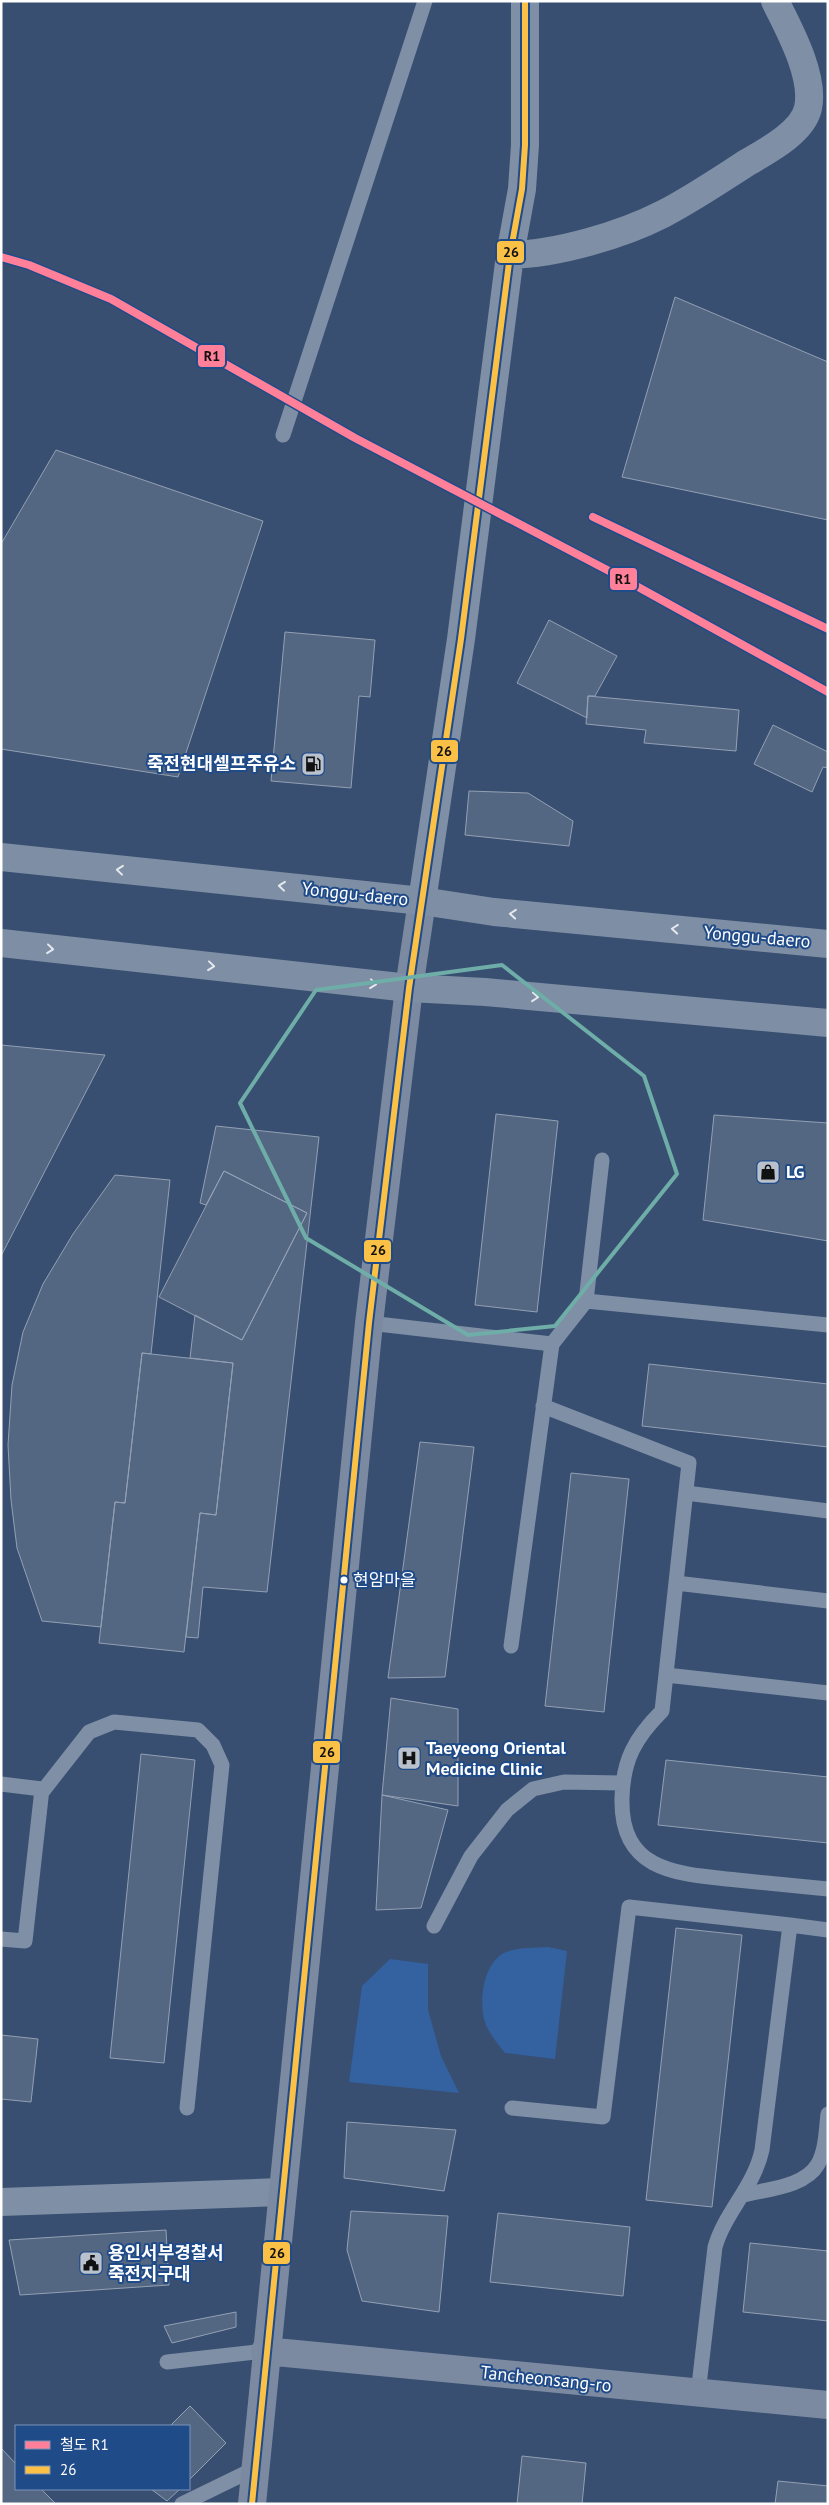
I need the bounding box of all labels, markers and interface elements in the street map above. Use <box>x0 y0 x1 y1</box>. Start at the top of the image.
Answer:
line badge: 26 <box>496 240 525 264</box>
text: 26 <box>503 243 519 261</box>
line badge: R1 <box>197 344 226 368</box>
text: R1 <box>204 347 220 365</box>
line badge: R1 <box>609 567 638 591</box>
text: R1 <box>615 570 631 588</box>
line badge: 26 <box>430 739 459 763</box>
text: 26 <box>436 742 452 760</box>
fuel station icon: 죽전현대셀프주유소 <box>300 751 326 777</box>
place label: 죽전현대셀프주유소 <box>147 752 296 775</box>
one-way arrow <box>116 865 124 876</box>
street label: Yonggu-daero <box>301 876 409 911</box>
one-way arrow <box>278 881 286 892</box>
one-way arrow <box>509 909 517 920</box>
street label: Yonggu-daero <box>703 920 811 953</box>
one-way arrow <box>670 924 678 935</box>
one-way arrow <box>46 943 54 954</box>
one-way arrow <box>208 961 216 972</box>
one-way arrow <box>369 978 377 989</box>
one-way arrow <box>531 991 539 1002</box>
shop icon: LG <box>755 1159 781 1185</box>
place label: LG <box>786 1160 805 1183</box>
line badge: 26 <box>363 1239 392 1263</box>
text: 26 <box>370 1241 386 1259</box>
place label: 현암마을 <box>353 1569 416 1591</box>
marker: 현암마을 <box>339 1575 349 1585</box>
place label: Taeyeong Oriental Medicine Clinic <box>426 1736 567 1780</box>
line badge: 26 <box>312 1740 341 1764</box>
text: 26 <box>319 1743 335 1761</box>
hospital icon: Taeyeong Oriental Medicine Clinic <box>396 1745 422 1771</box>
place label: 용인서부경찰서 죽전지구대 <box>108 2241 224 2285</box>
line badge: 26 <box>262 2241 291 2265</box>
text: 26 <box>269 2244 285 2262</box>
public building icon: 용인서부경찰서 죽전지구대 <box>78 2250 104 2276</box>
street label: Tancheonsang-ro <box>479 2360 613 2397</box>
legend <box>15 2425 190 2490</box>
text: 철도 R1 <box>60 2435 109 2454</box>
text: 26 <box>60 2460 76 2479</box>

